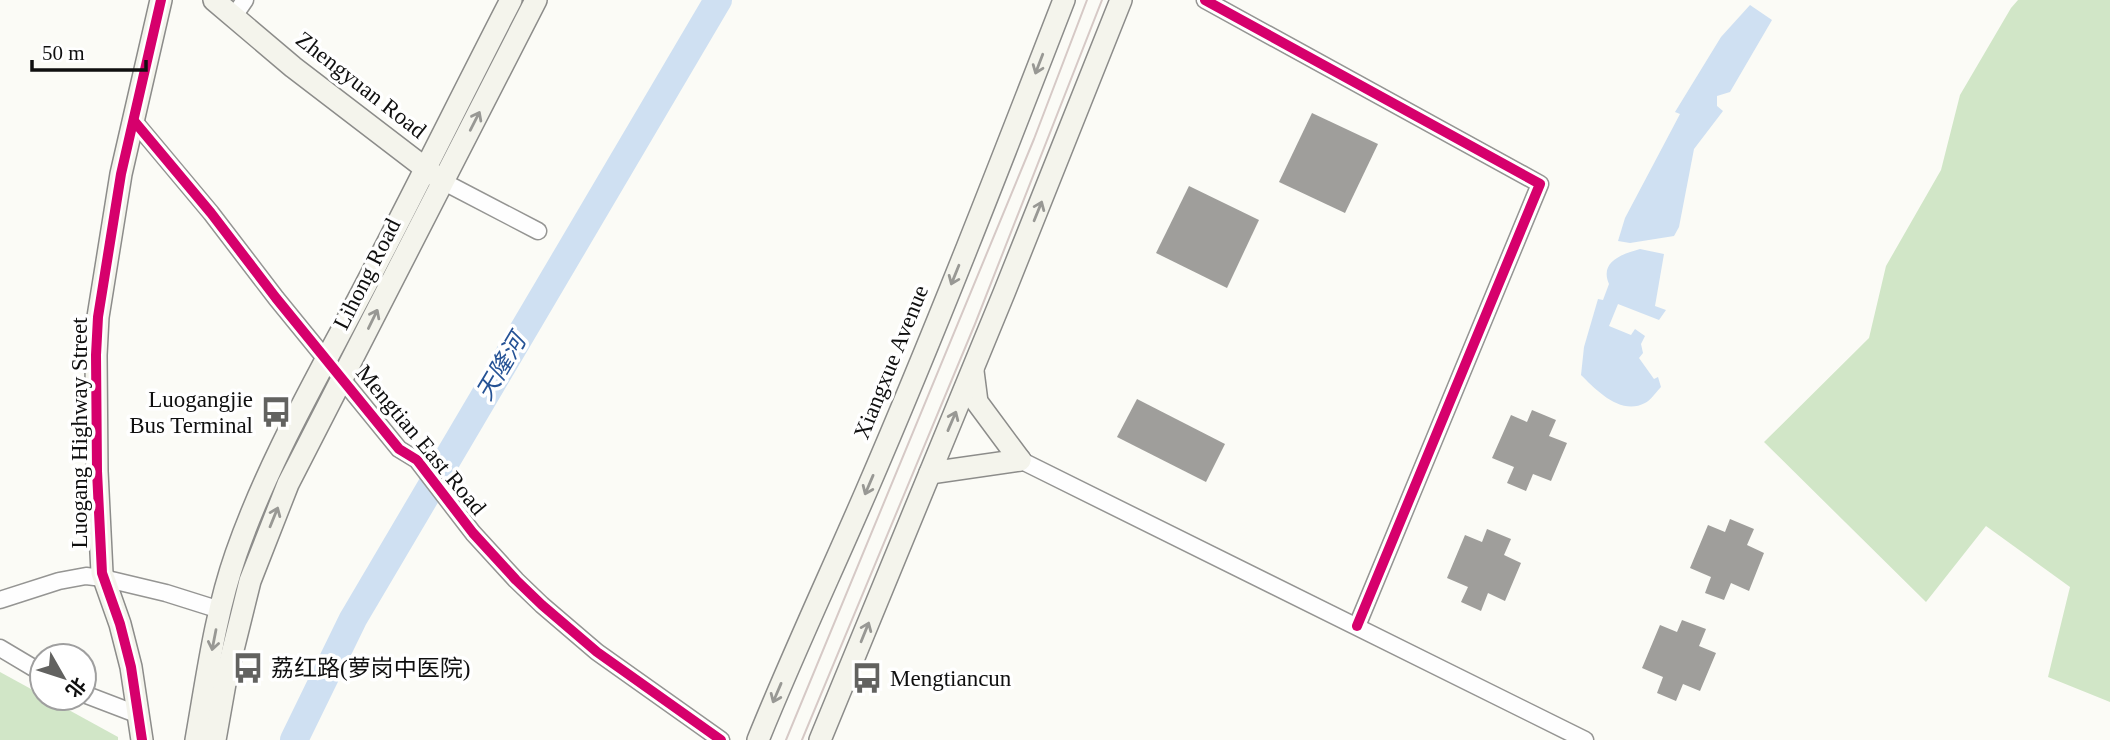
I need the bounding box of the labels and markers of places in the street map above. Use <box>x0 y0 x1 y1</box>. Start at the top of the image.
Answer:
place label: Luogangjie Bus Terminal <box>129 387 253 438</box>
bus stop icon: Luogangjie Bus Terminal <box>259 395 293 429</box>
bus stop icon: 荔红路(萝岗中医院) <box>231 651 265 685</box>
place label: 荔红路(萝岗中医院) <box>271 656 470 681</box>
bus stop icon: Mengtiancun <box>850 661 884 695</box>
place label: Mengtiancun <box>890 666 1012 691</box>

